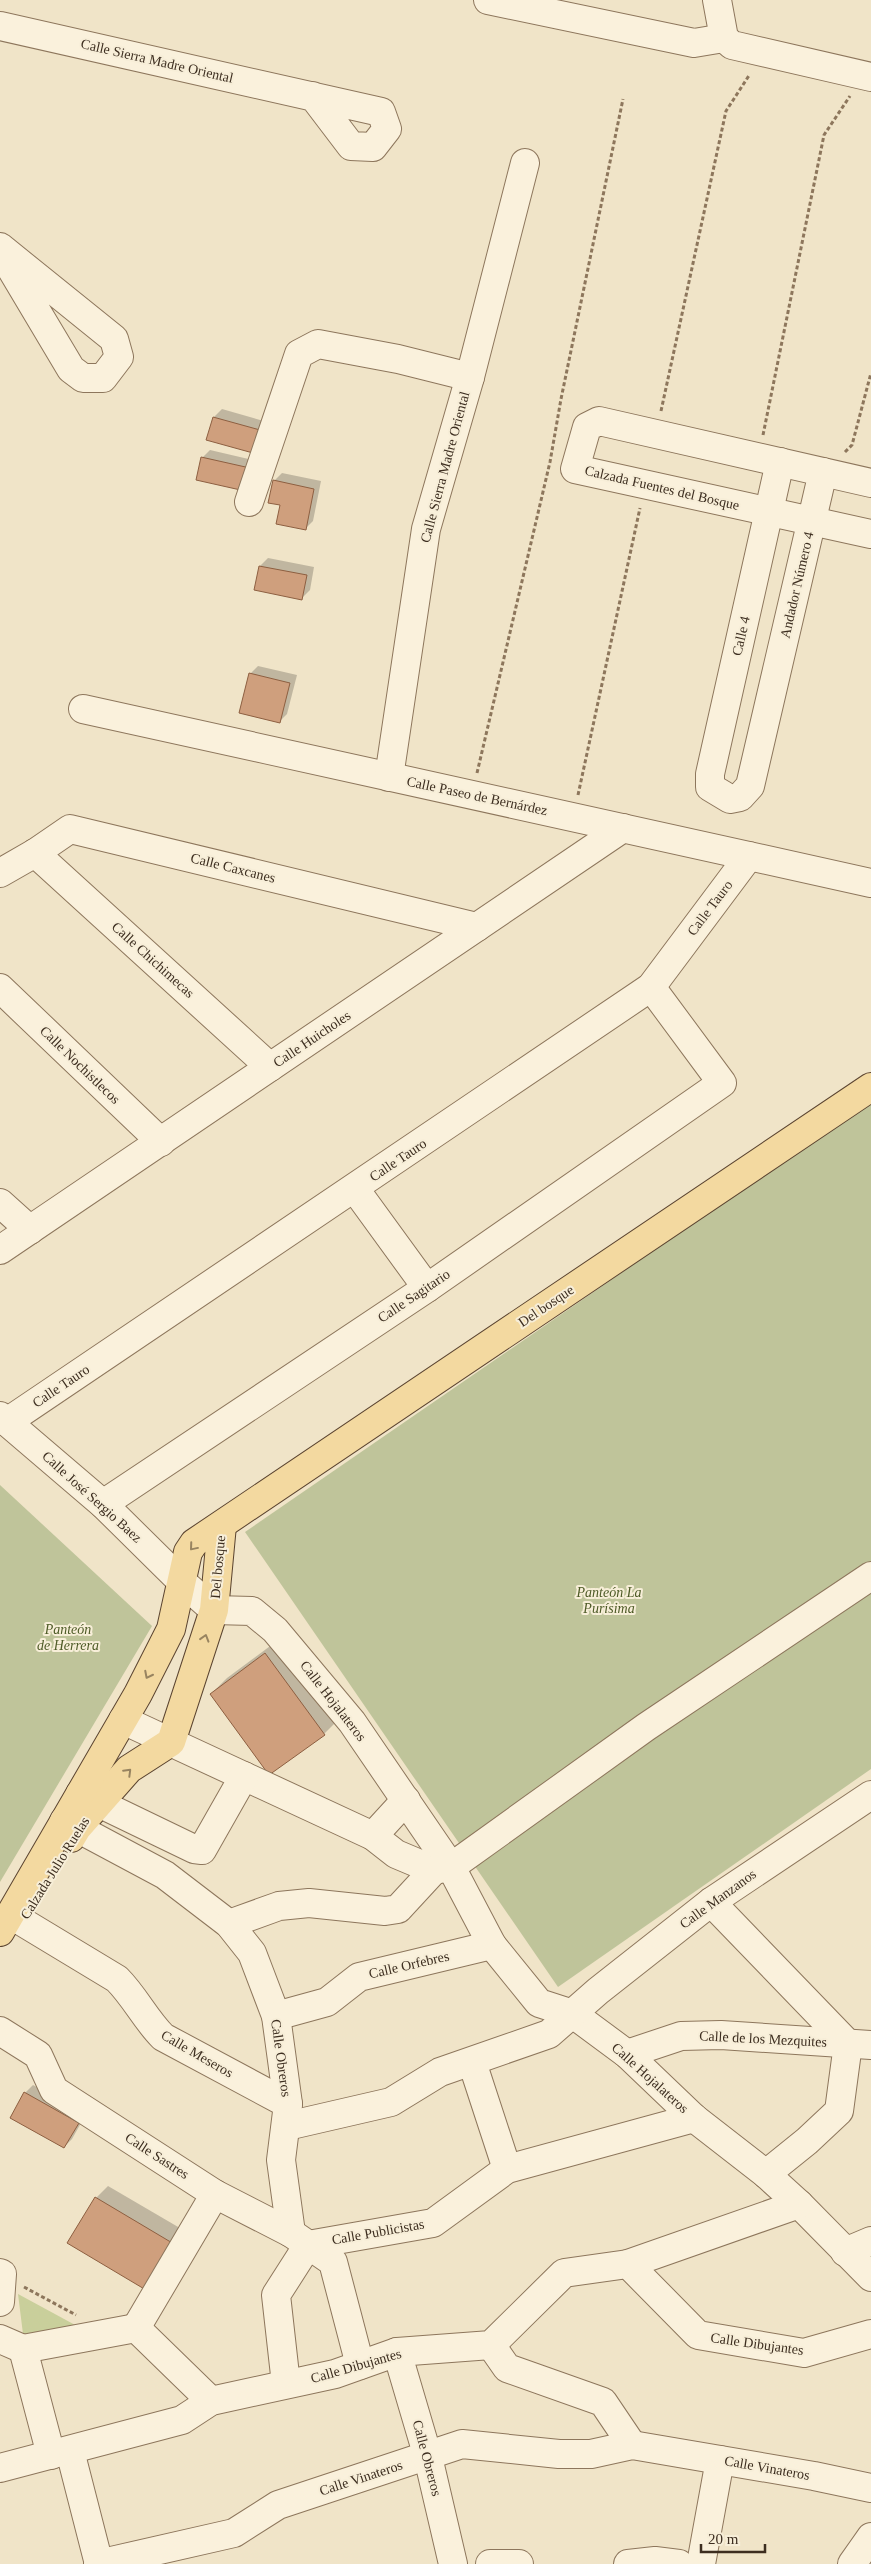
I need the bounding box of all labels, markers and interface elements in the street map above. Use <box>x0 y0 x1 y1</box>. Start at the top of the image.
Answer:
street label: Calle Sierra Madre Oriental <box>79 36 235 86</box>
street label: Calle Sierra Madre Oriental <box>418 390 472 544</box>
street label: Calzada Fuentes del Bosque <box>583 463 741 513</box>
street label: Andador Número 4 <box>777 530 817 640</box>
street label: Calle 4 <box>729 615 753 657</box>
street label: Calle Paseo de Bernárdez <box>405 774 549 818</box>
street label: Calle Caxcanes <box>189 850 277 886</box>
street label: Calle Tauro <box>684 877 736 939</box>
street label: Calle Chichimecas <box>109 919 197 1001</box>
street label: Calle Huicholes <box>271 1008 353 1070</box>
street label: Calle Nochistlecos <box>37 1023 123 1107</box>
street label: Calle Tauro <box>367 1136 429 1184</box>
street label: Calle Sagitario <box>375 1266 453 1326</box>
street label: Del bosque <box>516 1282 576 1330</box>
street label: Calle Tauro <box>30 1362 92 1410</box>
street label: Calle José Sergio Baez <box>39 1448 145 1546</box>
street label: Del bosque <box>208 1535 228 1599</box>
one-way arrow <box>189 1541 198 1550</box>
park label: Panteón La Purísima <box>576 1585 641 1616</box>
park label: Panteón de Herrera <box>37 1622 99 1653</box>
one-way arrow <box>199 1634 209 1643</box>
street label: Calle Hojalateros <box>297 1658 369 1744</box>
one-way arrow <box>144 1670 154 1679</box>
one-way arrow <box>122 1769 131 1778</box>
street label: Calzada Julio Ruelas <box>18 1814 92 1922</box>
street label: Calle Manzanos <box>677 1866 759 1932</box>
street label: Calle Orfebres <box>367 1948 451 1982</box>
street label: Calle Obreros <box>268 2018 294 2098</box>
street label: Calle Meseros <box>158 2027 236 2081</box>
street label: Calle de los Mezquites <box>699 2028 827 2050</box>
street label: Calle Hojalateros <box>609 2040 691 2116</box>
street label: Calle Sastres <box>122 2130 192 2182</box>
street label: Calle Publicistas <box>331 2216 425 2248</box>
street label: Calle Dibujantes <box>710 2330 804 2358</box>
street label: Calle Dibujantes <box>309 2346 403 2386</box>
street label: Calle Obreros <box>410 2418 444 2498</box>
street label: Calle Vinateros <box>723 2453 811 2483</box>
street label: Calle Vinateros <box>318 2458 404 2498</box>
scale bar <box>701 2522 765 2554</box>
text: 20 m <box>708 2531 739 2547</box>

